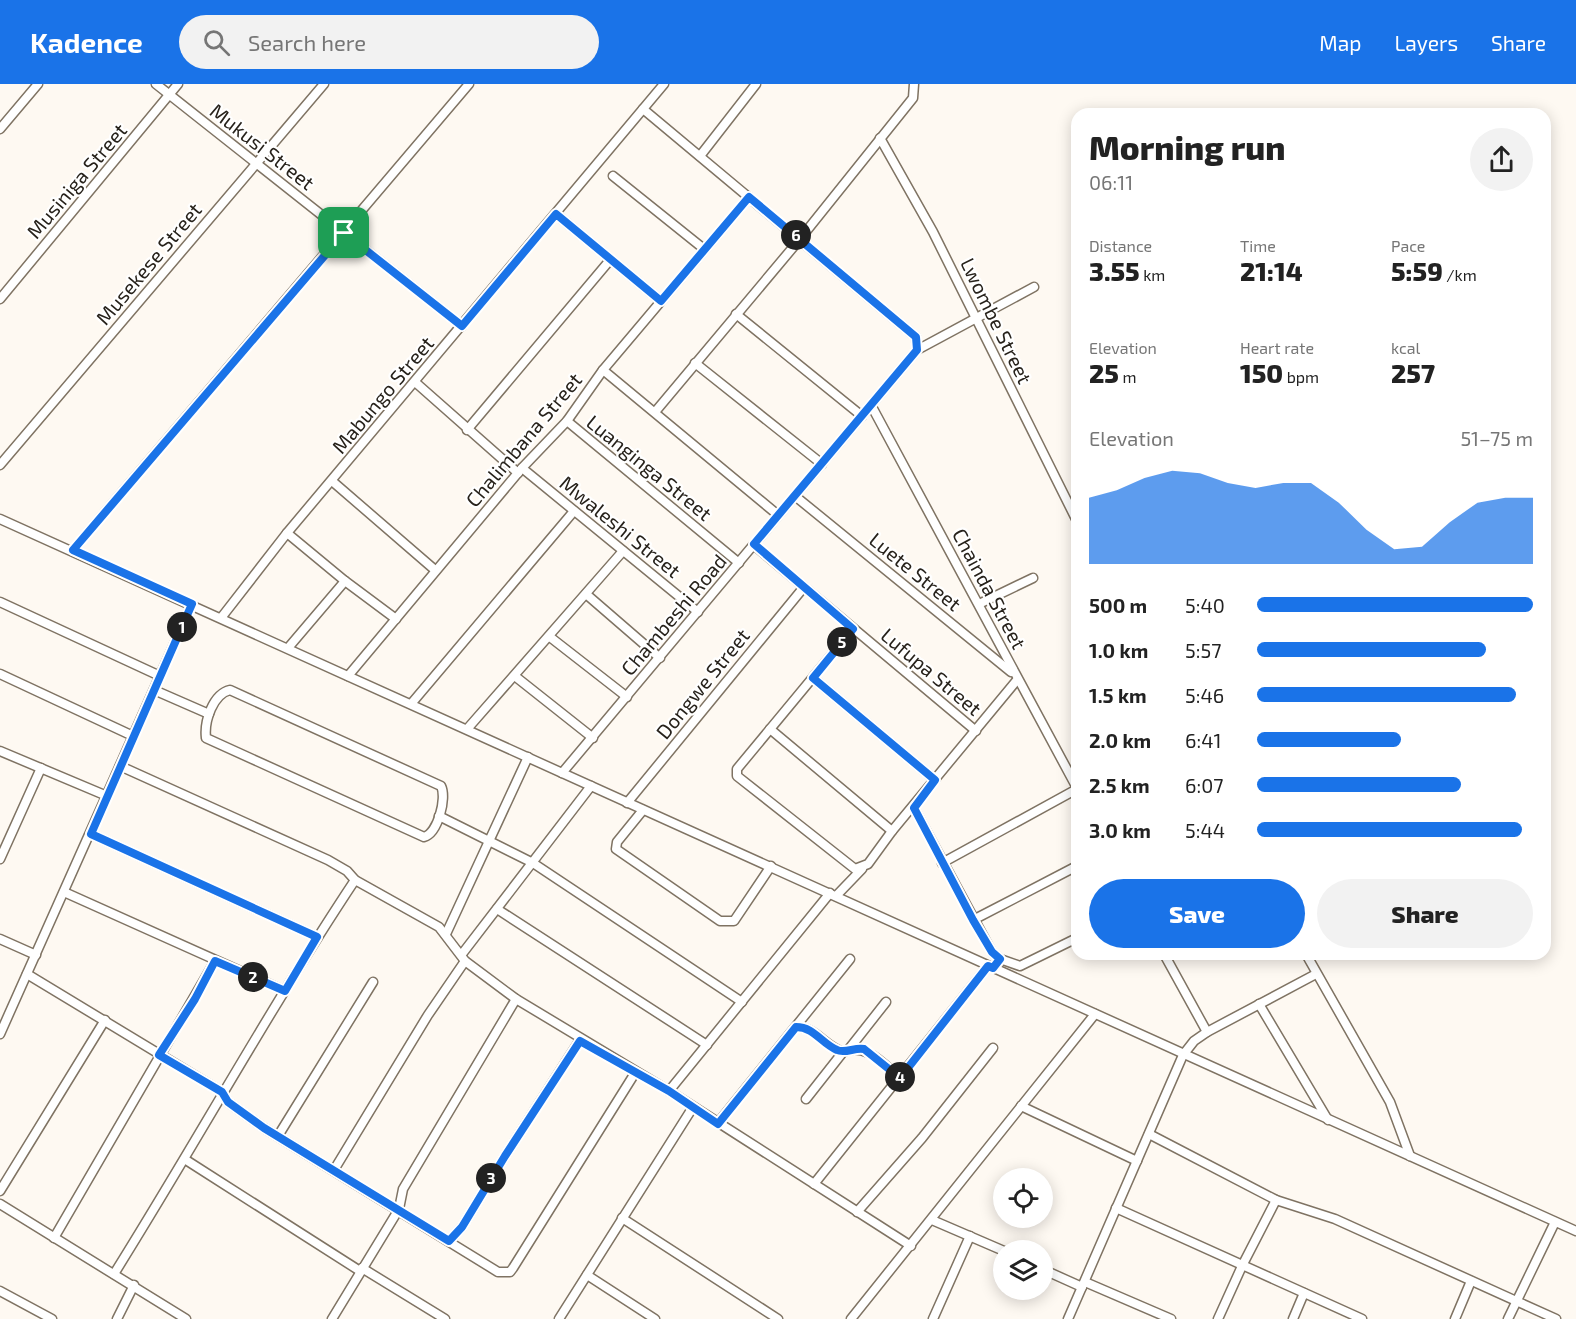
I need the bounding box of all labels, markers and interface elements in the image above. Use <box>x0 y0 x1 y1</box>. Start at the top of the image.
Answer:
search box <box>179 15 599 69</box>
text: Kadence <box>30 25 143 59</box>
icon: search <box>200 26 233 59</box>
text: Search here <box>248 29 366 55</box>
text: Map <box>1319 30 1361 55</box>
text: Layers <box>1394 30 1458 55</box>
text: Share <box>1491 30 1546 55</box>
street label: Mukusi Street <box>206 98 320 195</box>
street label: Musiniga Street <box>21 118 132 243</box>
text: Morning run <box>1089 127 1286 167</box>
button: share <box>1470 128 1533 191</box>
text: 06:11 <box>1089 170 1133 194</box>
street label: Musekese Street <box>90 197 206 329</box>
pin <box>318 207 369 258</box>
icon: arrive <box>327 216 360 249</box>
pin: 6 <box>781 220 811 250</box>
text: 6 <box>791 225 801 244</box>
text: Distance <box>1089 236 1152 255</box>
text: Time <box>1240 236 1276 255</box>
text: Pace <box>1391 236 1425 255</box>
street label: Lwombe Street <box>956 254 1038 388</box>
text: 3.55 <box>1089 255 1140 286</box>
text: 21:14 <box>1240 255 1303 286</box>
text: 5:59 <box>1391 255 1443 286</box>
text: km <box>1140 265 1165 284</box>
text: /km <box>1443 265 1477 284</box>
street label: Mabungo Street <box>326 331 438 458</box>
text: Elevation <box>1089 338 1157 357</box>
text: Heart rate <box>1240 338 1314 357</box>
text: kcal <box>1391 338 1420 357</box>
text: 25 <box>1089 357 1119 388</box>
text: 150 <box>1240 357 1283 388</box>
text: 257 <box>1391 357 1435 388</box>
street label: Chalimbana Street <box>460 367 586 511</box>
text: m <box>1119 367 1137 386</box>
text: bpm <box>1283 367 1319 386</box>
street label: Luanginga Street <box>582 409 717 525</box>
text: Elevation <box>1089 426 1174 450</box>
text: 51–75 m <box>1460 426 1533 450</box>
street label: Mwaleshi Street <box>555 470 686 582</box>
street label: Chainda Street <box>948 524 1032 653</box>
street label: Luete Street <box>865 527 967 616</box>
street label: Chambeshi Road <box>616 549 731 680</box>
text: 500 m <box>1089 593 1147 617</box>
text: 5:40 <box>1185 593 1225 617</box>
pin: 1 <box>167 612 197 642</box>
text: 1 <box>179 617 185 636</box>
street label: Lufupa Street <box>877 622 987 720</box>
street label: Dongwe Street <box>651 623 754 743</box>
pin: 5 <box>827 627 857 657</box>
text: 5 <box>838 632 846 651</box>
text: 1.0 km <box>1089 638 1148 662</box>
text: 5:57 <box>1185 638 1221 662</box>
text: 1.5 km <box>1089 683 1147 707</box>
text: 5:46 <box>1185 683 1224 707</box>
text: 2.0 km <box>1089 728 1151 752</box>
text: 6:41 <box>1185 728 1221 752</box>
text: 2.5 km <box>1089 773 1150 797</box>
text: 6:07 <box>1185 773 1223 797</box>
text: 3.0 km <box>1089 818 1151 842</box>
text: 5:44 <box>1185 818 1225 842</box>
button: Save <box>1089 879 1305 948</box>
button: Share <box>1317 879 1533 948</box>
pin: 2 <box>238 962 268 992</box>
text: 2 <box>248 967 258 986</box>
pin: 4 <box>885 1062 915 1092</box>
text: 4 <box>895 1067 905 1086</box>
pin: 3 <box>476 1163 506 1193</box>
text: 3 <box>486 1168 496 1187</box>
map controls <box>993 1168 1053 1300</box>
button: locate <box>993 1168 1053 1228</box>
button: layers <box>993 1240 1053 1300</box>

